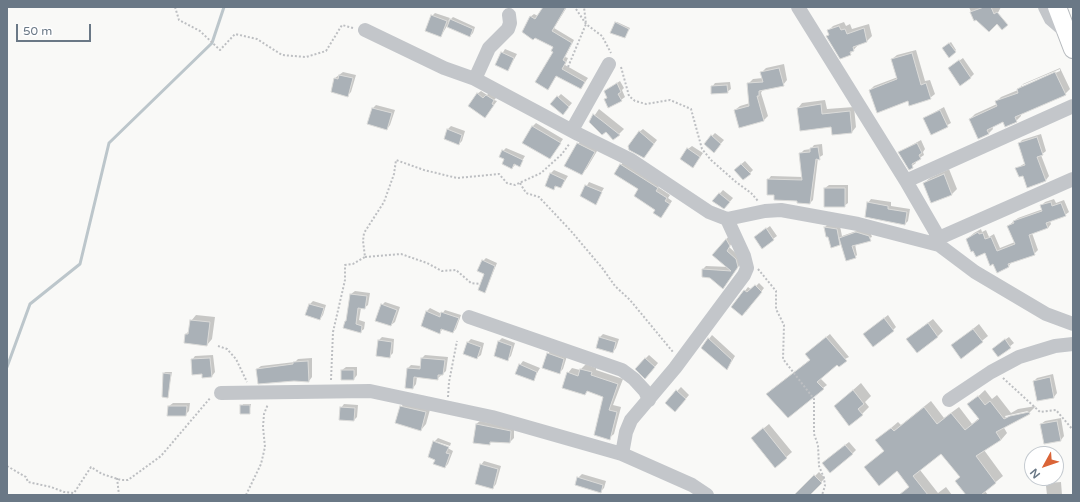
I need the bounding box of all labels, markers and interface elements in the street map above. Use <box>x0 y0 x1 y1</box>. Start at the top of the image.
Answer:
scale bar <box>18 16 93 42</box>
text: 50 m <box>23 24 52 38</box>
north arrow <box>1024 446 1064 486</box>
text: N <box>1027 466 1043 481</box>

